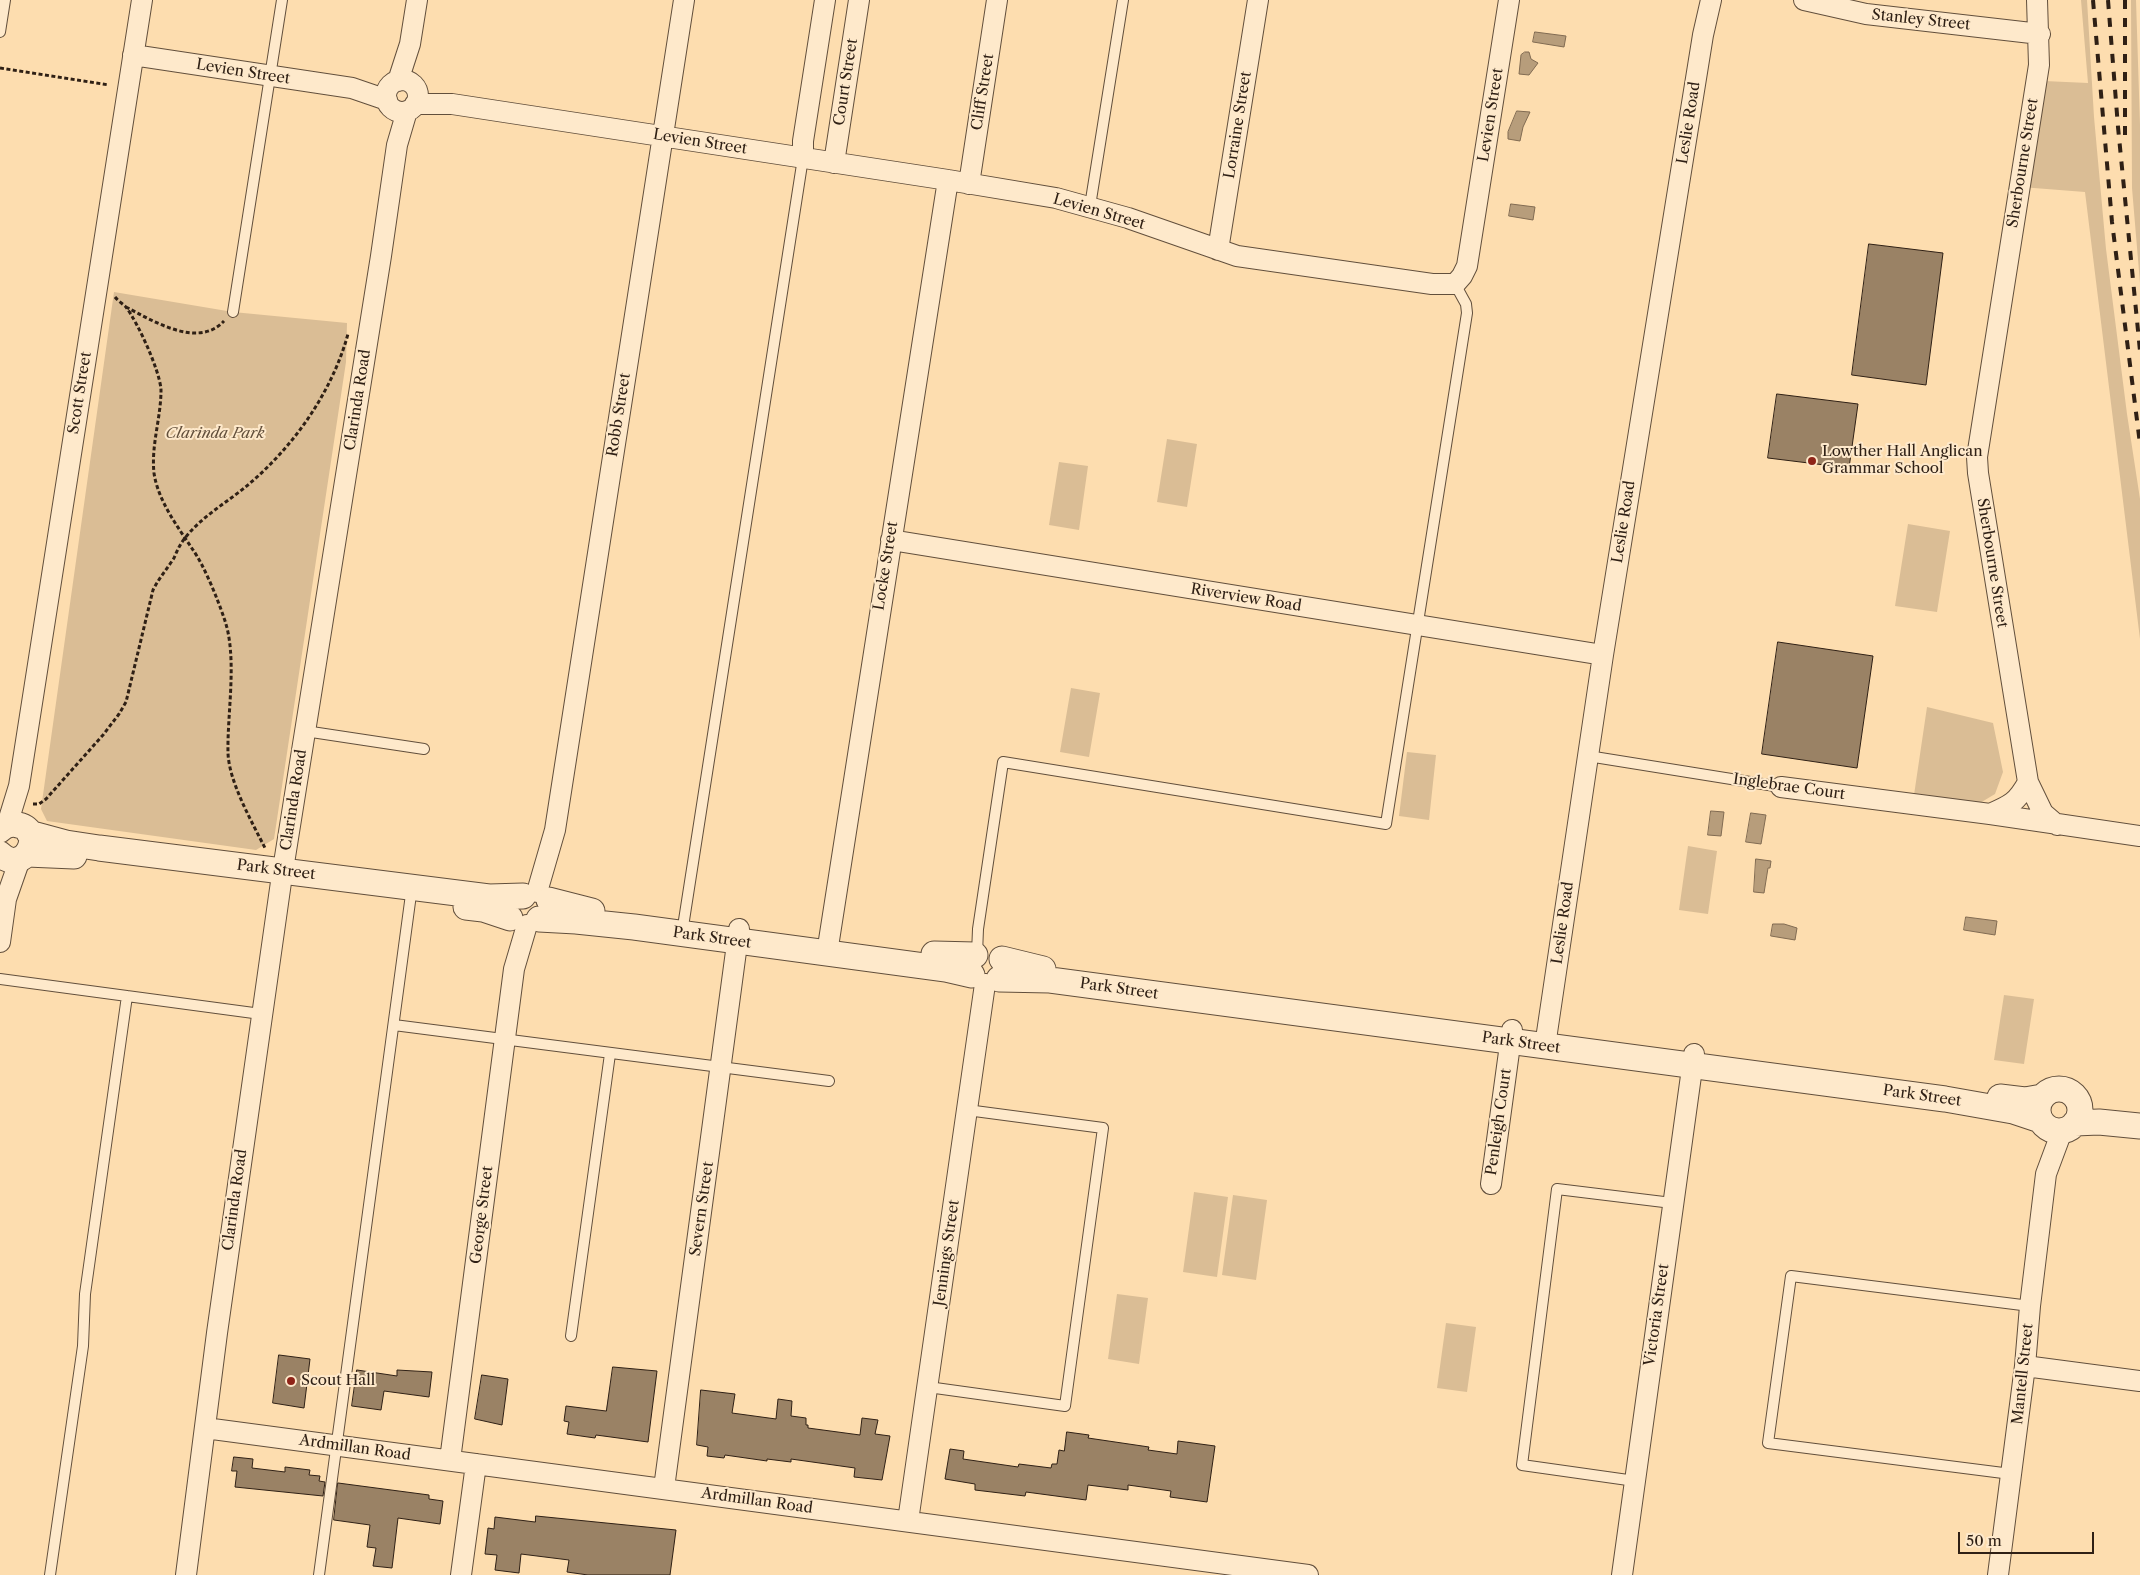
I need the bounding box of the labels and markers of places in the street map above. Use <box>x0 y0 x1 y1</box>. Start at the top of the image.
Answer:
place label: Lowther Hall Anglican Grammar School <box>1822 443 1983 478</box>
marker: Lowther Hall Anglican Grammar School <box>1806 455 1818 467</box>
place label: Scout Hall <box>301 1372 375 1390</box>
marker: Scout Hall <box>285 1375 297 1387</box>

